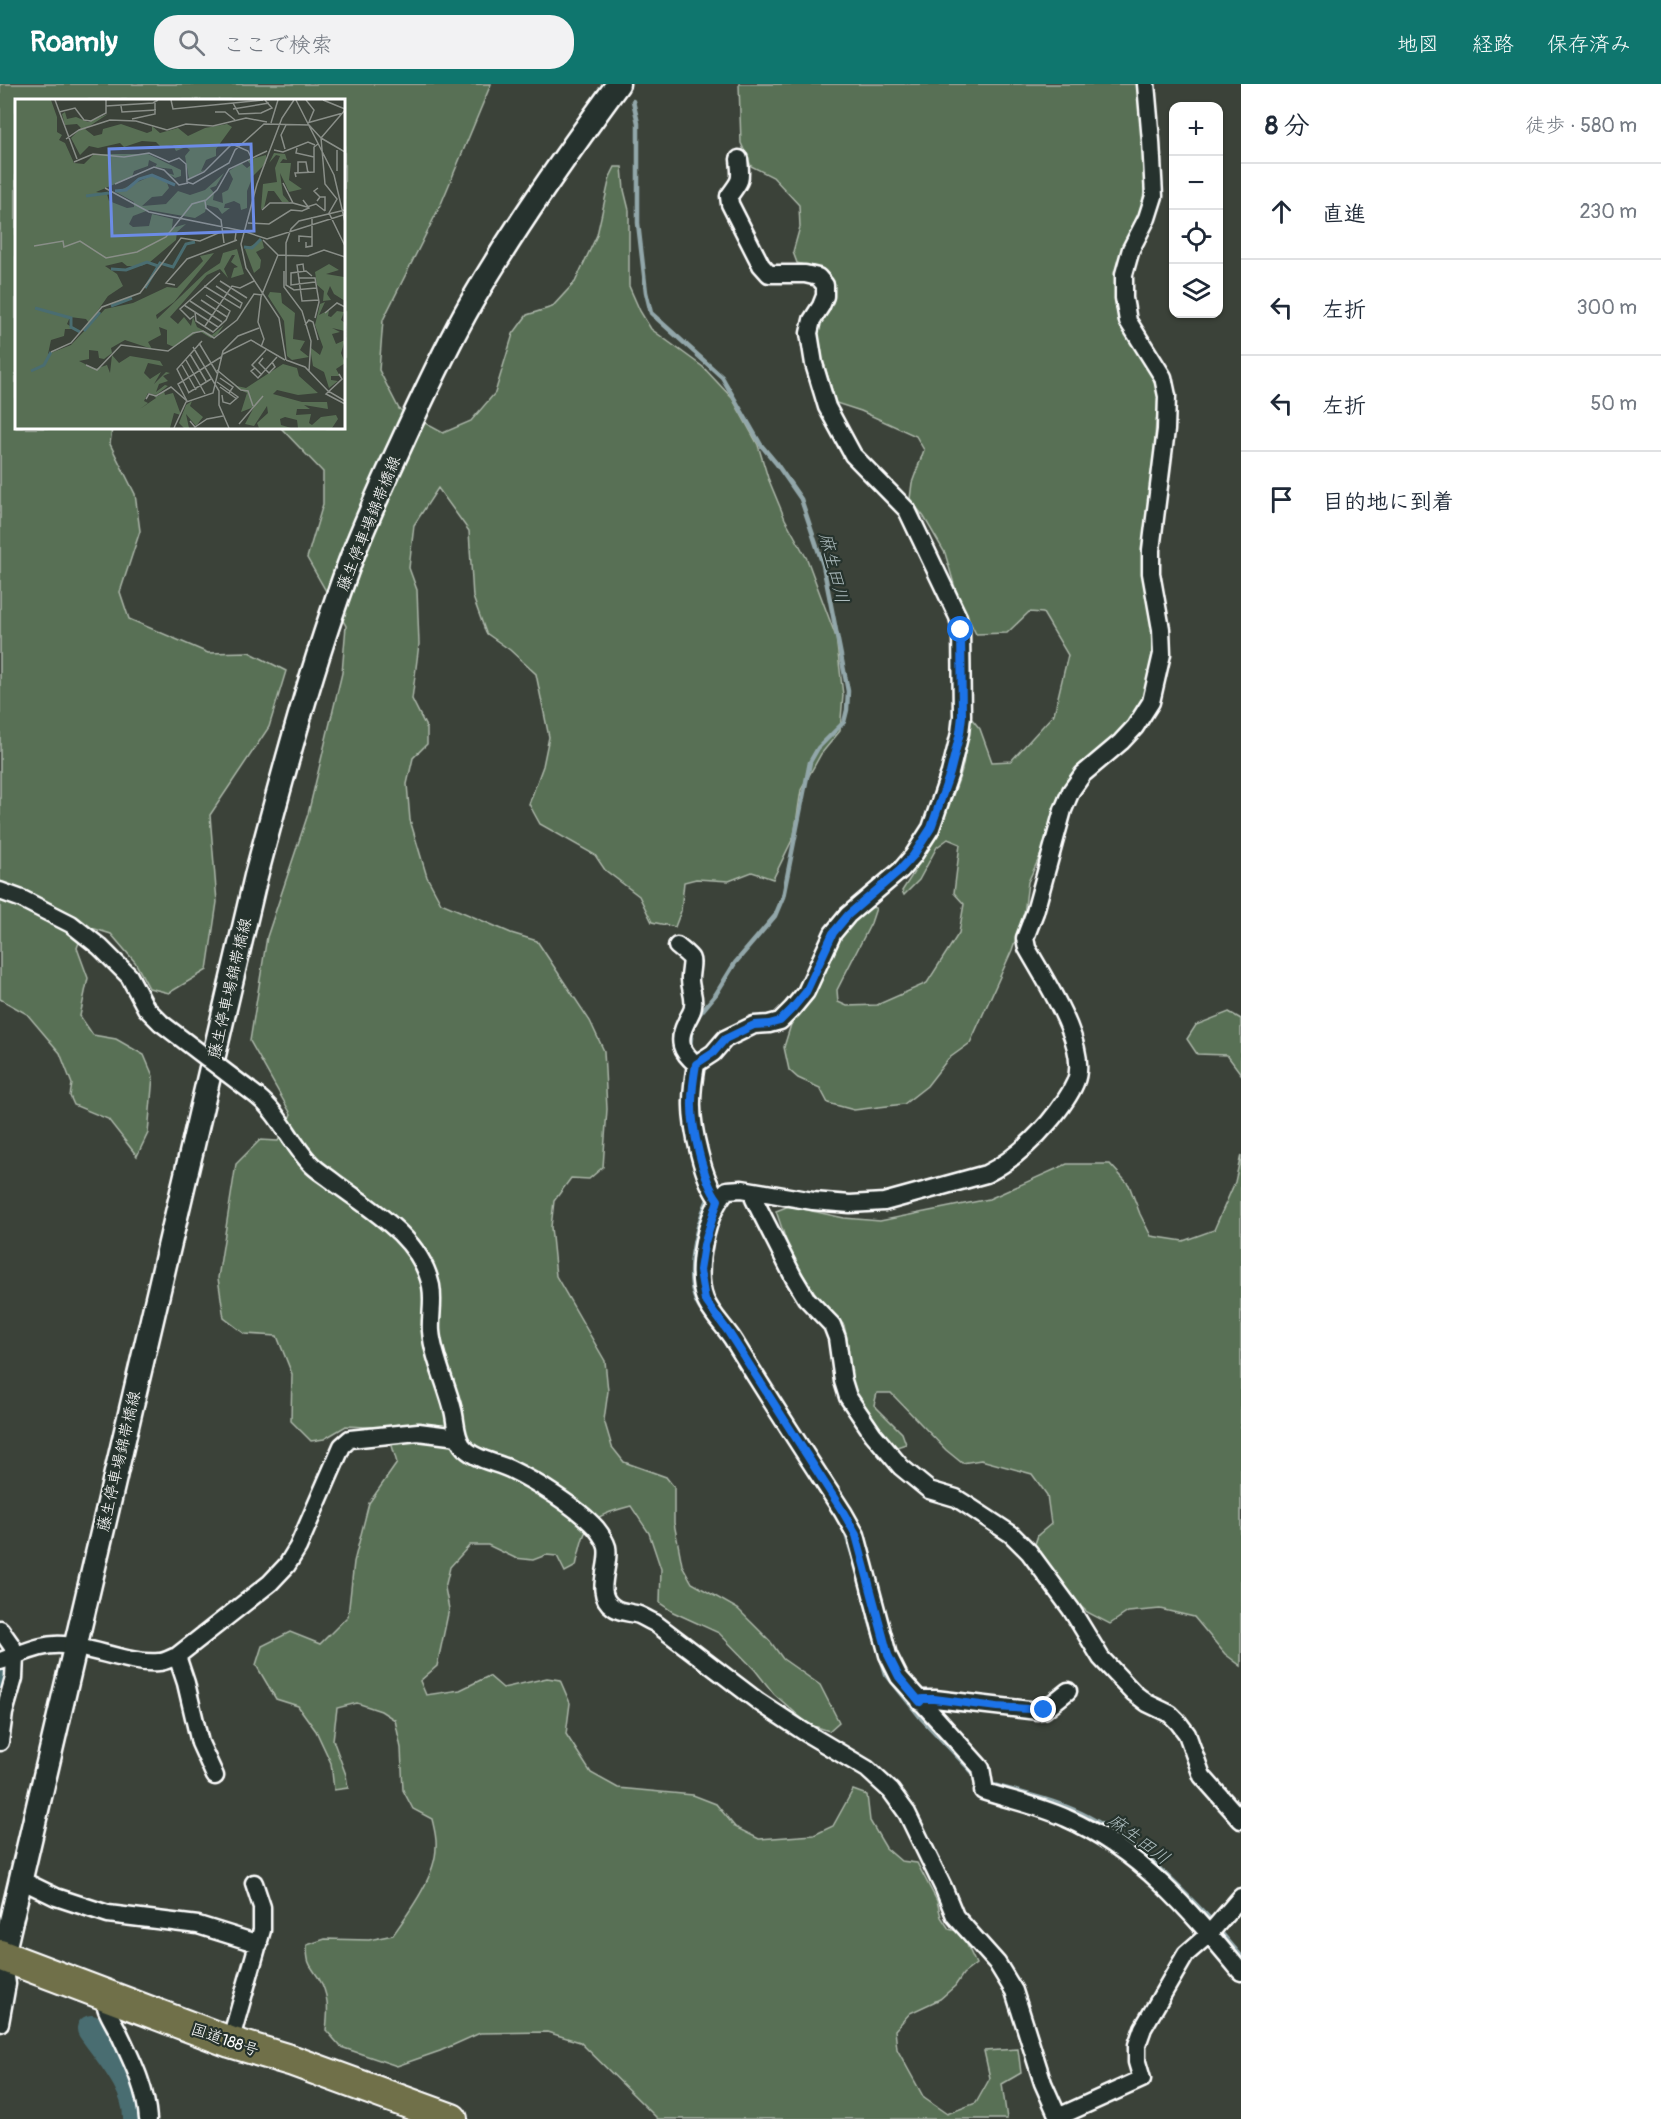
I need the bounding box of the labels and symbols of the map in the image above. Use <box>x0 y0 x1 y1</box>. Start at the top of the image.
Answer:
inset map <box>15 99 345 429</box>
street label: 藤生停車場錦帯橋線 <box>333 453 405 594</box>
water label: 麻生田川 <box>814 530 853 606</box>
route start <box>947 616 973 642</box>
street label: 藤生停車場錦帯橋線 <box>204 916 256 1061</box>
street label: 藤生停車場錦帯橋線 <box>93 1389 145 1534</box>
route end <box>1030 1696 1056 1722</box>
water label: 麻生田川 <box>1103 1809 1174 1870</box>
street label: 国道188号 <box>188 2019 261 2061</box>

